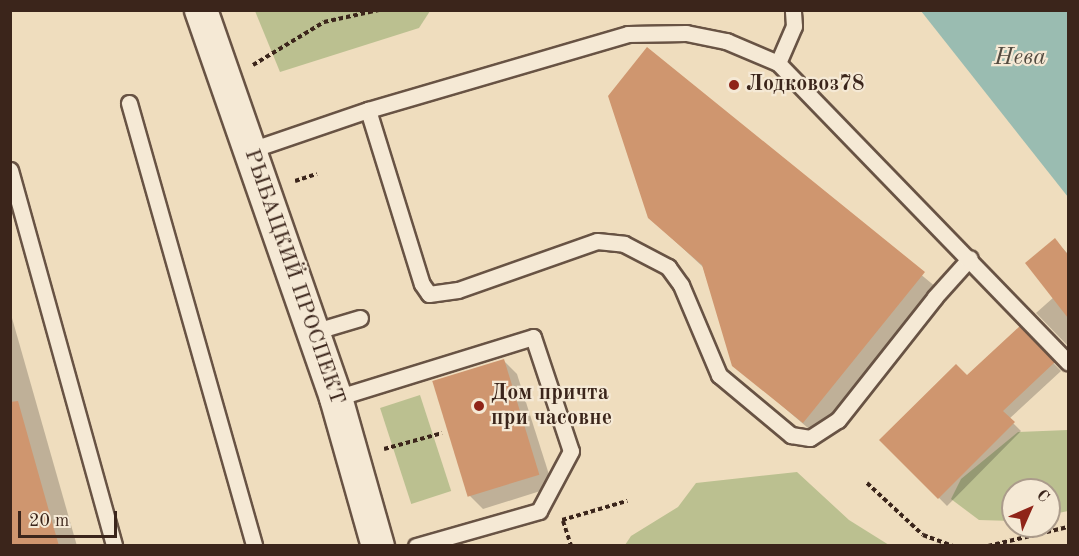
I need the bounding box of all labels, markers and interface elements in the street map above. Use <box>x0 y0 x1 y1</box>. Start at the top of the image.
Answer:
water label: Нева <box>994 45 1046 73</box>
place label: Лодковоз78 <box>746 72 864 98</box>
marker: Лодковоз78 <box>727 78 741 92</box>
street label: РЫБАЦКИЙ ПРОСПЕКТ <box>238 146 350 408</box>
place label: Дом причта при часовне <box>491 380 612 432</box>
marker: Дом причта при часовне <box>472 399 486 413</box>
north arrow <box>1001 478 1061 538</box>
text: С <box>1033 487 1052 506</box>
scale bar <box>21 499 120 537</box>
text: 20 m <box>29 512 69 530</box>

